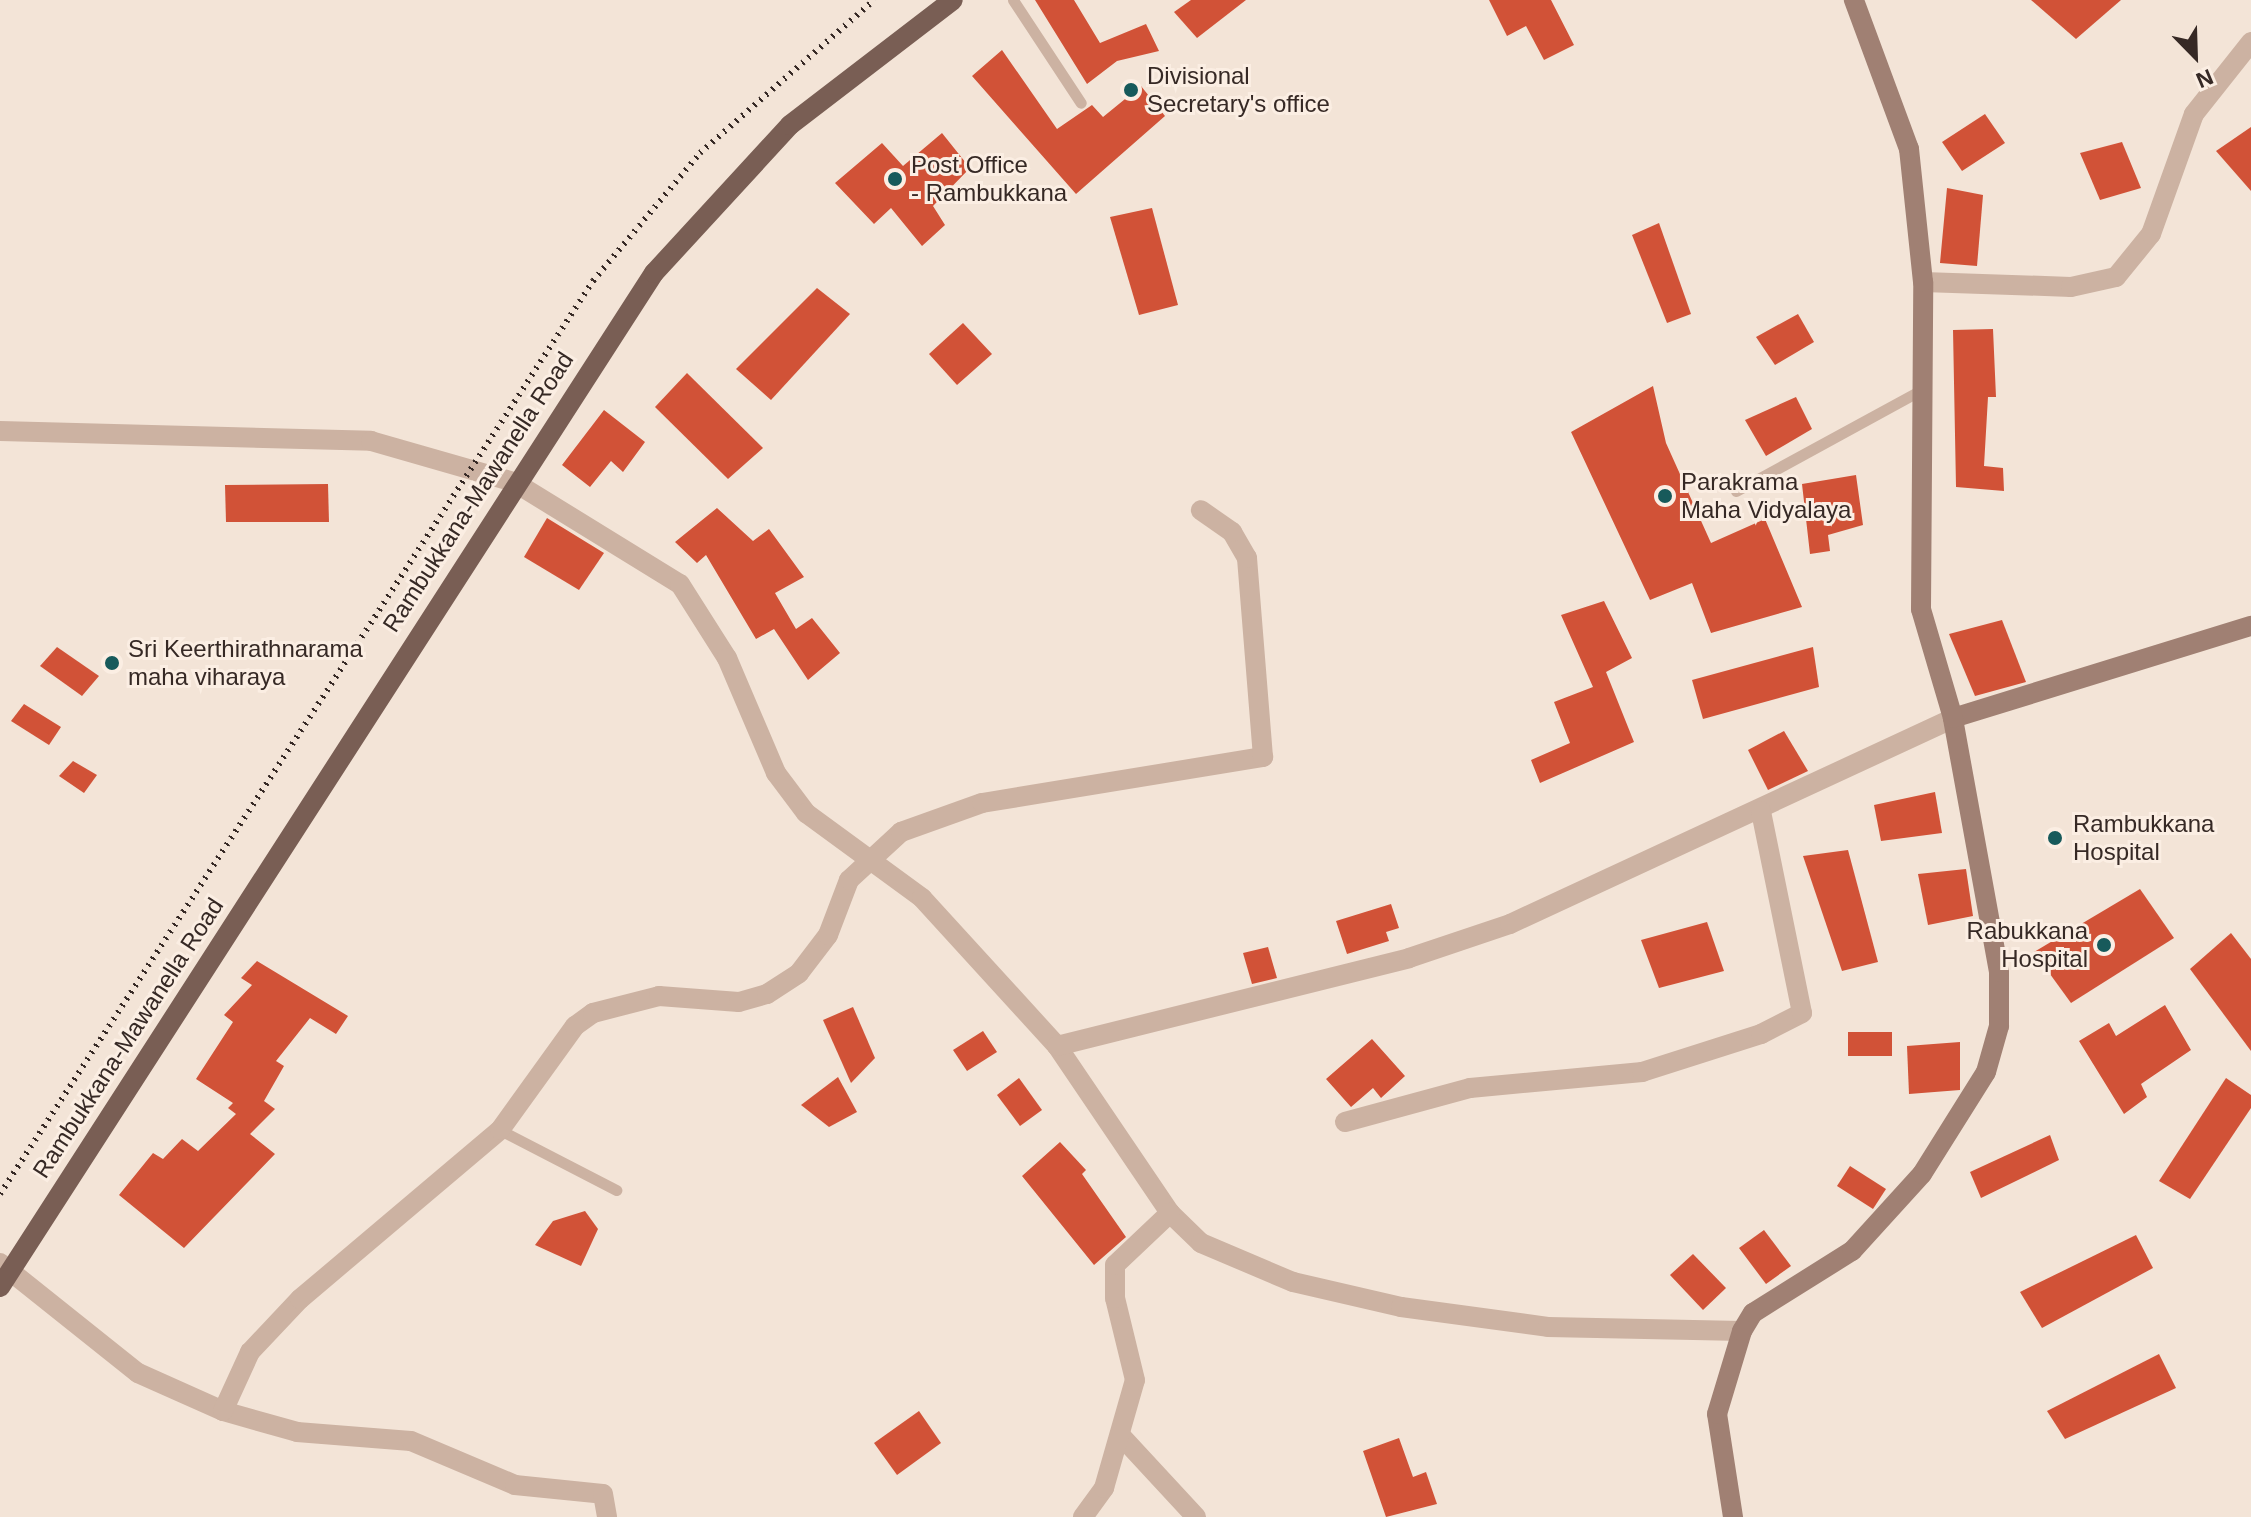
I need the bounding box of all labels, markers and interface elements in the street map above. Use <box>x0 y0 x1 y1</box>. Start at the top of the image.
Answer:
north arrow <box>2155 16 2235 96</box>
place label: Divisional Secretary's office <box>1147 62 1330 118</box>
text: N <box>2192 64 2217 93</box>
marker: Divisional Secretary's office <box>1122 81 1140 99</box>
place label: Post Office - Rambukkana <box>911 151 1067 207</box>
marker: Post Office - Rambukkana <box>886 170 904 188</box>
street label: Rambukkana-Mawanella Road <box>377 347 579 637</box>
place label: Parakrama Maha Vidyalaya <box>1681 468 1851 524</box>
marker: Parakrama Maha Vidyalaya <box>1656 487 1674 505</box>
place label: Sri Keerthirathnarama maha viharaya <box>128 635 363 691</box>
marker: Sri Keerthirathnarama maha viharaya <box>103 654 121 672</box>
place label: Rambukkana Hospital <box>2073 810 2214 866</box>
marker: Rambukkana Hospital <box>2044 827 2066 849</box>
street label: Rambukkana-Mawanella Road <box>27 893 229 1183</box>
place label: Rabukkana Hospital <box>1967 917 2088 973</box>
marker: Rabukkana Hospital <box>2095 936 2113 954</box>

